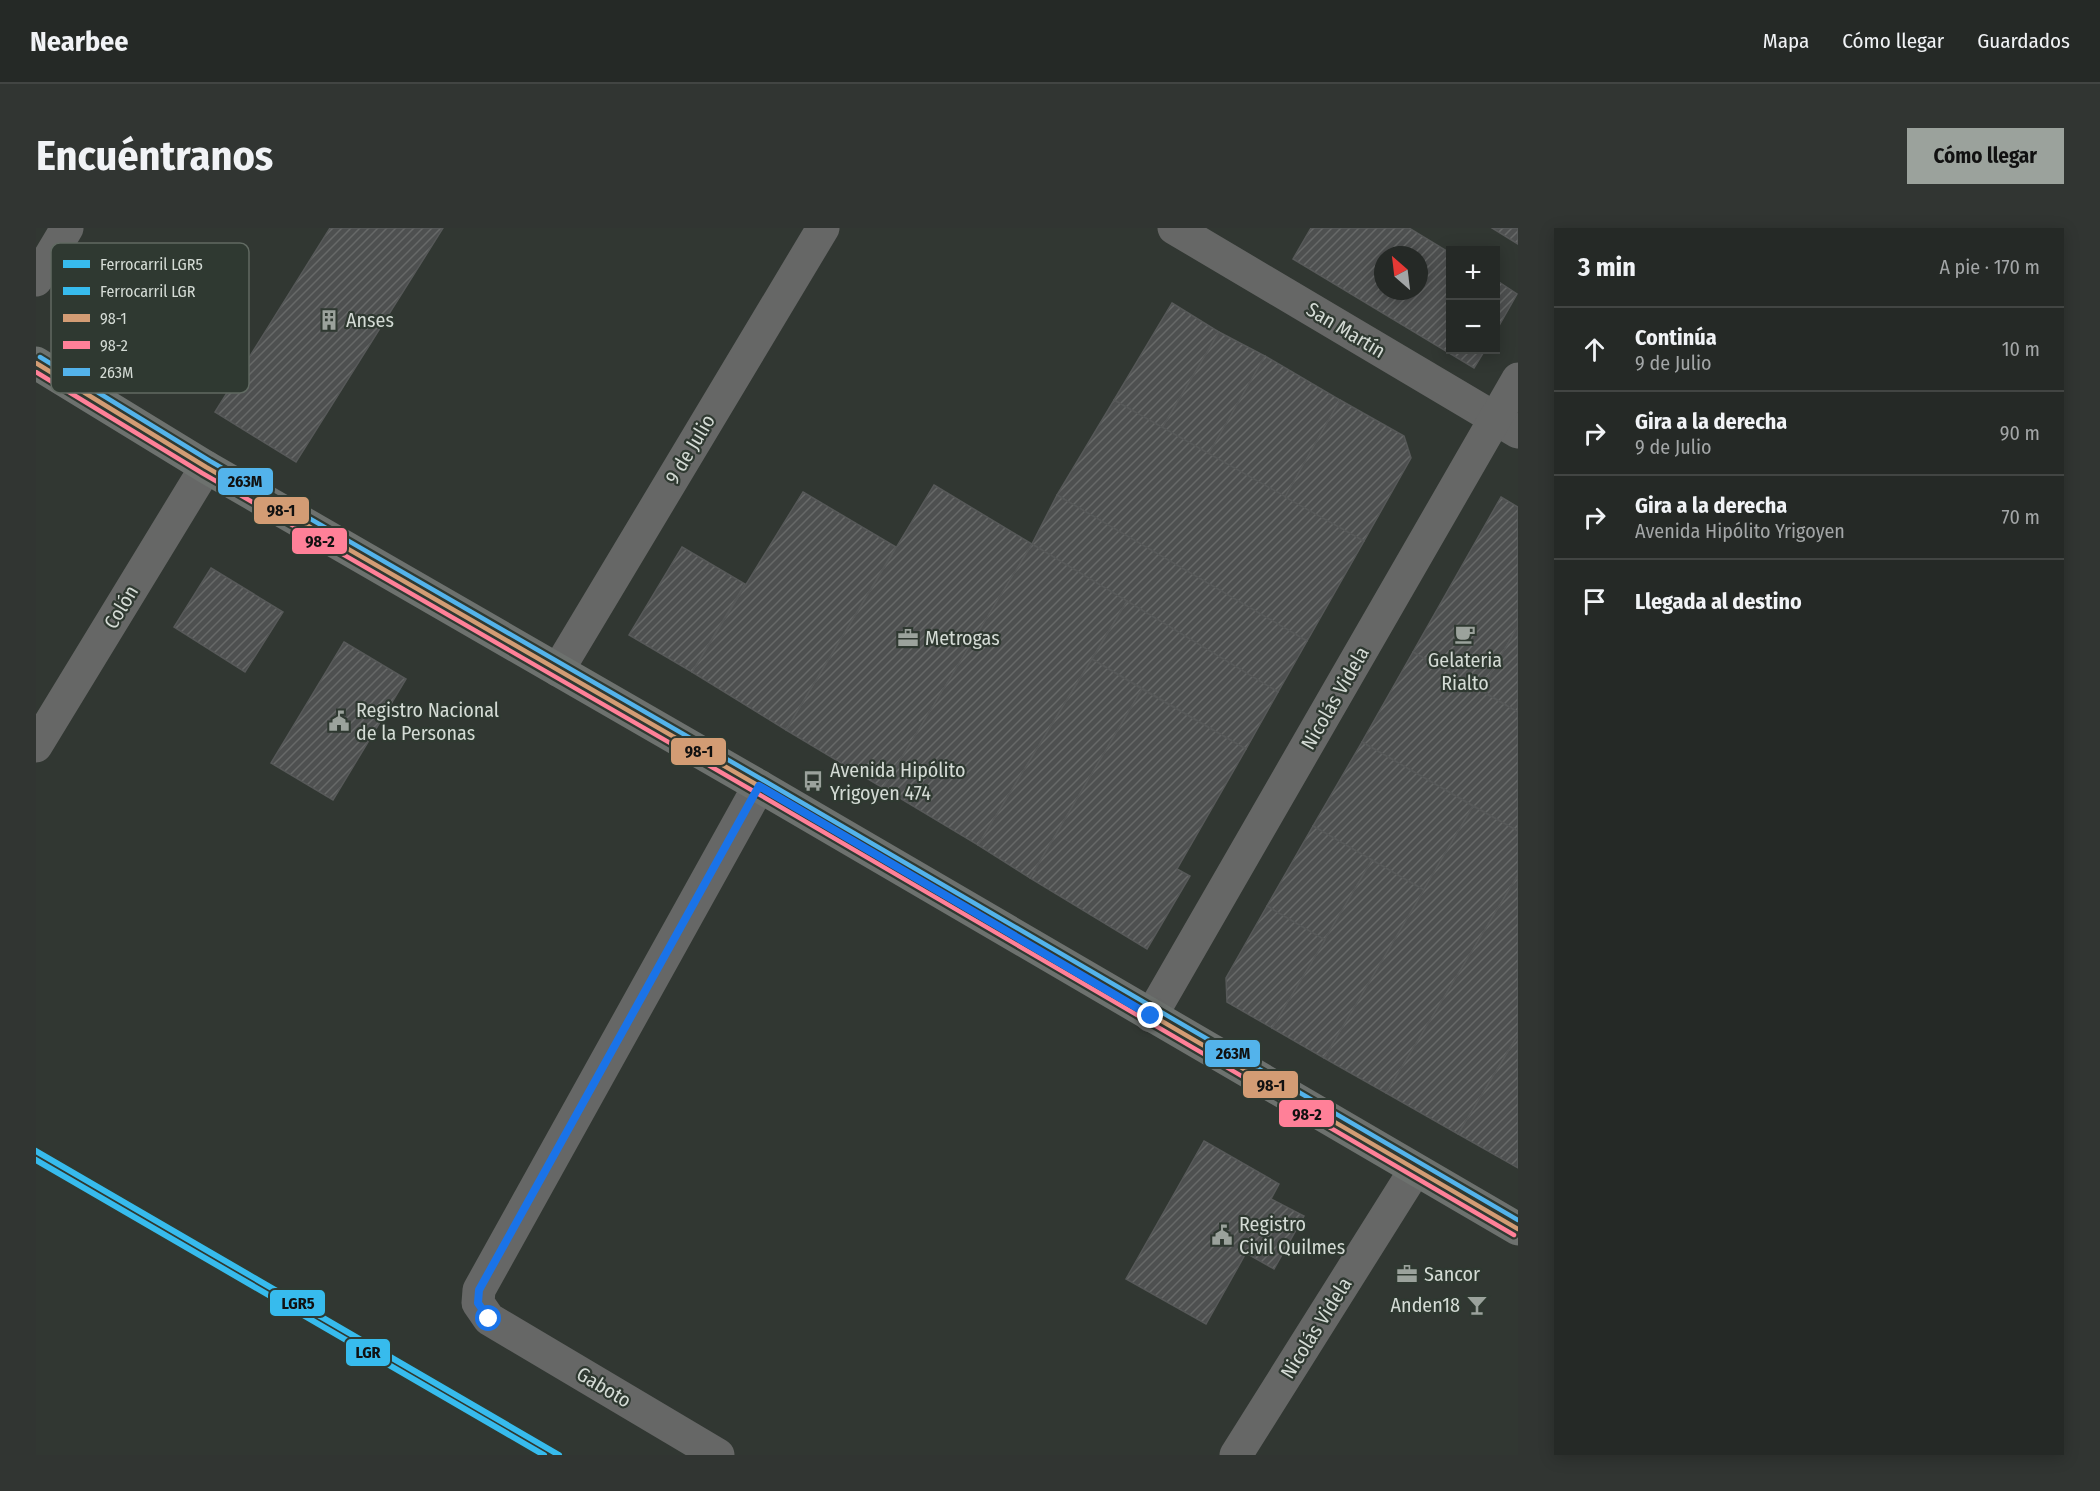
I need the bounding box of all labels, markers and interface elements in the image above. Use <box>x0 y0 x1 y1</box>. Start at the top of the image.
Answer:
text: Nearbee <box>30 25 129 58</box>
text: Mapa <box>1763 28 1809 54</box>
text: Cómo llegar <box>1842 28 1944 54</box>
text: Guardados <box>1977 28 2070 54</box>
button: Cómo llegar <box>1907 128 2064 184</box>
text: Encuéntranos <box>36 131 273 181</box>
legend <box>51 243 249 393</box>
north arrow <box>1374 246 1428 300</box>
map controls <box>1446 246 1500 354</box>
button: + <box>1446 246 1500 300</box>
text: 3 min <box>1578 252 1636 283</box>
text: Ferrocarril LGR5 <box>100 255 203 274</box>
text: A pie · 170 m <box>1939 255 2040 279</box>
text: Ferrocarril LGR <box>100 282 196 301</box>
street label: San Martín <box>1302 297 1390 363</box>
button: − <box>1446 300 1500 354</box>
building icon: Anses <box>317 308 341 332</box>
place label: Anses <box>346 308 394 332</box>
text: 98-1 <box>100 309 127 328</box>
text: Continúa <box>1635 324 1717 351</box>
icon: ahead <box>1578 333 1611 366</box>
text: 98-2 <box>100 336 128 355</box>
text: 10 m <box>2002 337 2040 361</box>
text: 9 de Julio <box>1635 351 1711 375</box>
text: 263M <box>100 363 133 382</box>
text: Gira a la derecha <box>1635 408 1787 435</box>
street label: 9 de Julio <box>660 410 720 488</box>
icon: right <box>1578 417 1611 450</box>
text: 90 m <box>2000 421 2040 445</box>
text: 9 de Julio <box>1635 435 1711 459</box>
line badge: 263M <box>217 467 274 496</box>
text: 263M <box>227 472 263 491</box>
text: Gira a la derecha <box>1635 492 1787 519</box>
line badge: 98-1 <box>253 496 310 525</box>
text: 98-1 <box>267 501 295 520</box>
icon: right <box>1578 501 1611 534</box>
text: 70 m <box>2002 505 2040 529</box>
text: Avenida Hipólito Yrigoyen <box>1635 519 1845 543</box>
line badge: 98-2 <box>291 527 348 555</box>
text: 98-2 <box>305 532 335 551</box>
street label: Colón <box>99 581 143 633</box>
icon: arrive <box>1578 585 1611 618</box>
text: Llegada al destino <box>1635 588 1802 615</box>
cafe icon: Gelateria Rialto <box>1453 622 1477 646</box>
office icon: Metrogas <box>896 626 920 650</box>
place label: Metrogas <box>925 626 1000 650</box>
street label: Nicolás Videla <box>1296 642 1374 754</box>
place label: Gelateria Rialto <box>1428 648 1502 695</box>
place label: Registro Nacional de la Personas <box>356 698 499 745</box>
public building icon: Registro Nacional de la Personas <box>327 709 351 733</box>
line badge: 98-1 <box>670 737 727 766</box>
text: 98-1 <box>685 742 713 761</box>
place label: Avenida Hipólito Yrigoyen 474 <box>830 758 965 805</box>
bus stop icon: Avenida Hipólito Yrigoyen 474 <box>801 769 825 793</box>
route end <box>1137 1002 1163 1028</box>
line badge: 263M <box>1204 1039 1261 1068</box>
text: 263M <box>1215 1044 1251 1063</box>
line badge: 98-1 <box>1242 1070 1299 1099</box>
text: 98-1 <box>1257 1076 1285 1095</box>
line badge: 98-2 <box>1278 1099 1335 1128</box>
text: 98-2 <box>1292 1105 1322 1124</box>
place label: Registro Civil Quilmes <box>1239 1212 1345 1259</box>
public building icon: Registro Civil Quilmes <box>1210 1223 1234 1247</box>
office icon: Sancor <box>1395 1262 1419 1286</box>
place label: Sancor <box>1424 1262 1480 1286</box>
street label: Nicolás Videla <box>1275 1273 1357 1383</box>
line badge: LGR5 <box>269 1289 326 1317</box>
place label: Anden18 <box>1391 1293 1460 1317</box>
bar icon: Anden18 <box>1465 1293 1489 1317</box>
text: LGR5 <box>281 1294 315 1313</box>
route start <box>475 1305 501 1331</box>
line badge: LGR <box>345 1338 391 1367</box>
text: LGR <box>355 1343 382 1362</box>
street label: Gaboto <box>572 1361 636 1413</box>

